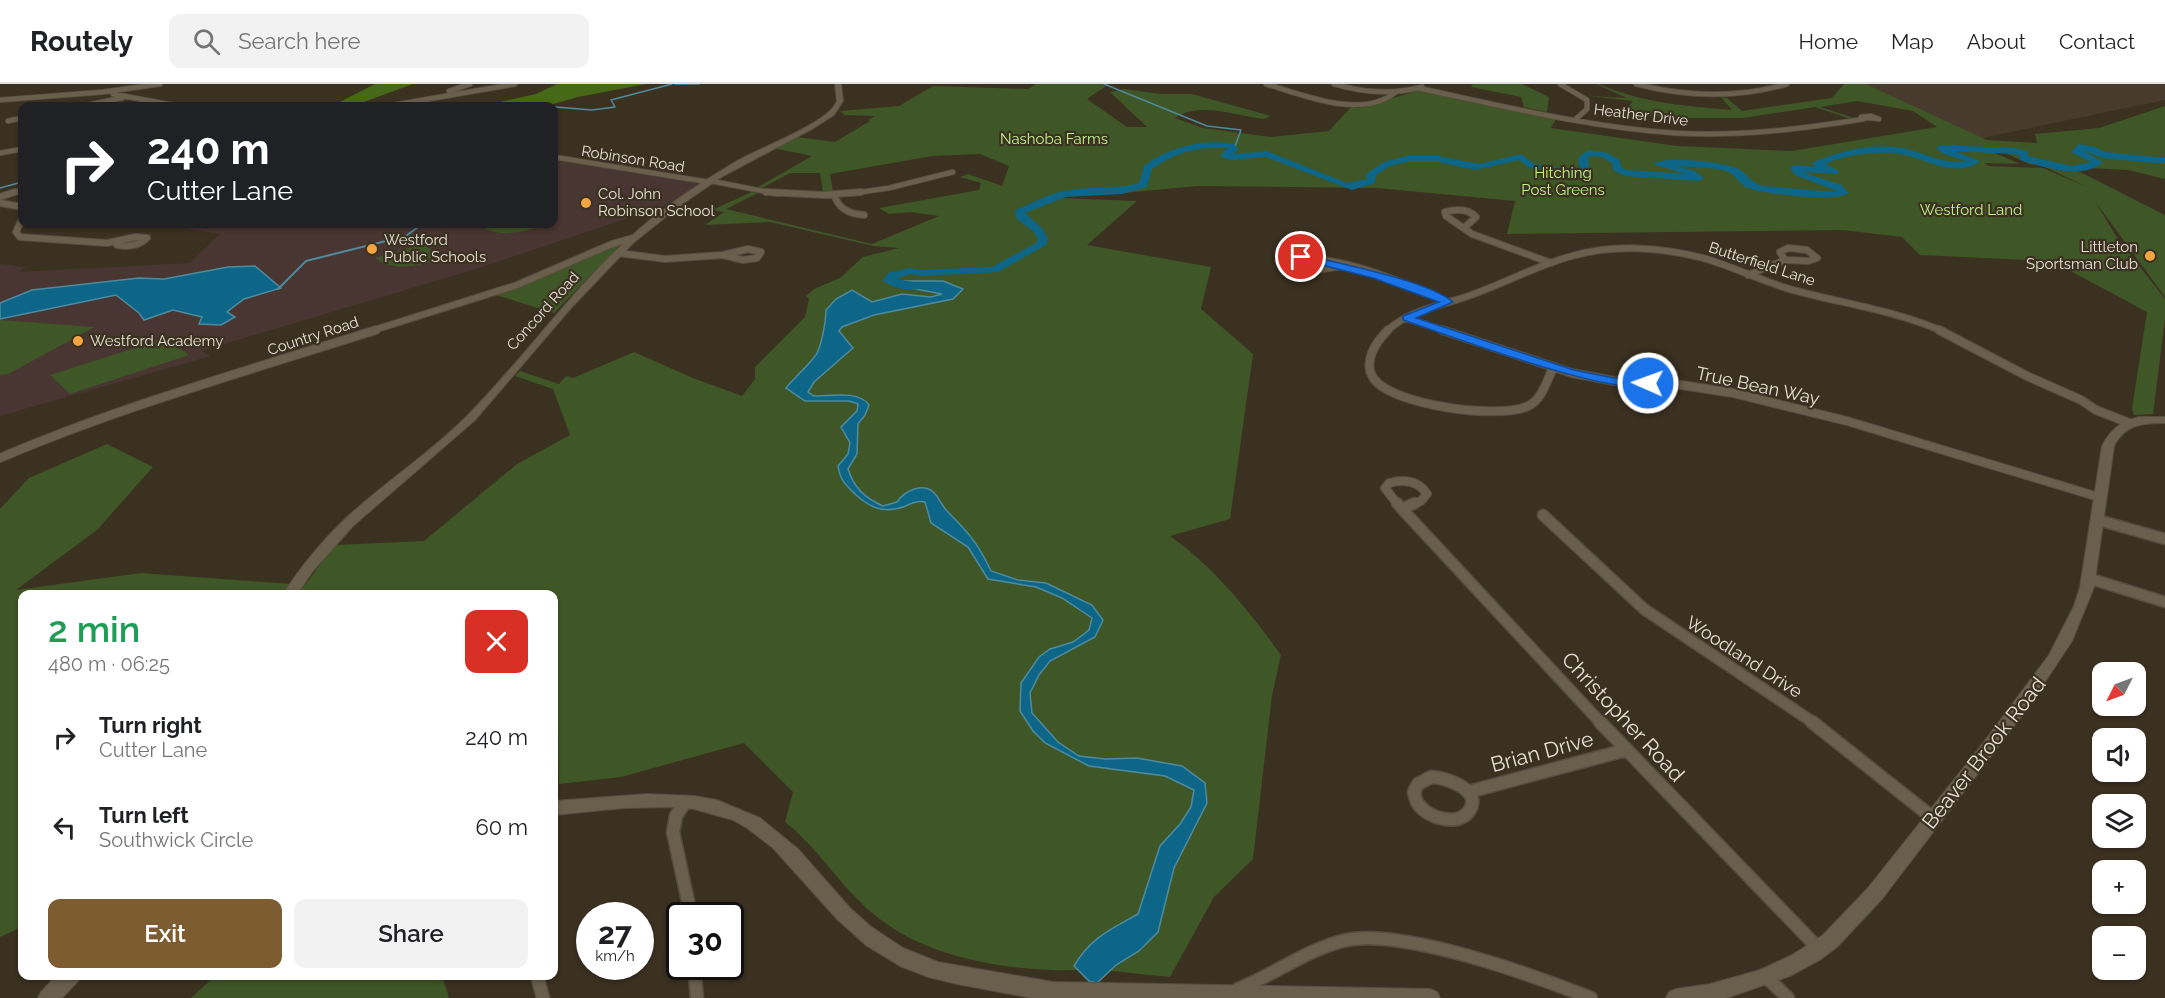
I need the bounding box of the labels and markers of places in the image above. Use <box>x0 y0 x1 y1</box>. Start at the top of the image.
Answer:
place label: Col. John Robinson School <box>598 185 715 220</box>
marker: Col. John Robinson School <box>579 196 593 210</box>
place label: Westford Public Schools <box>384 231 486 266</box>
pin <box>1275 231 1326 282</box>
place label: Littleton Sportsman Club <box>2026 238 2138 273</box>
marker: Westford Public Schools <box>365 242 379 256</box>
marker: Littleton Sportsman Club <box>2143 249 2157 263</box>
place label: Westford Academy <box>90 332 223 350</box>
marker: Westford Academy <box>71 334 85 348</box>

